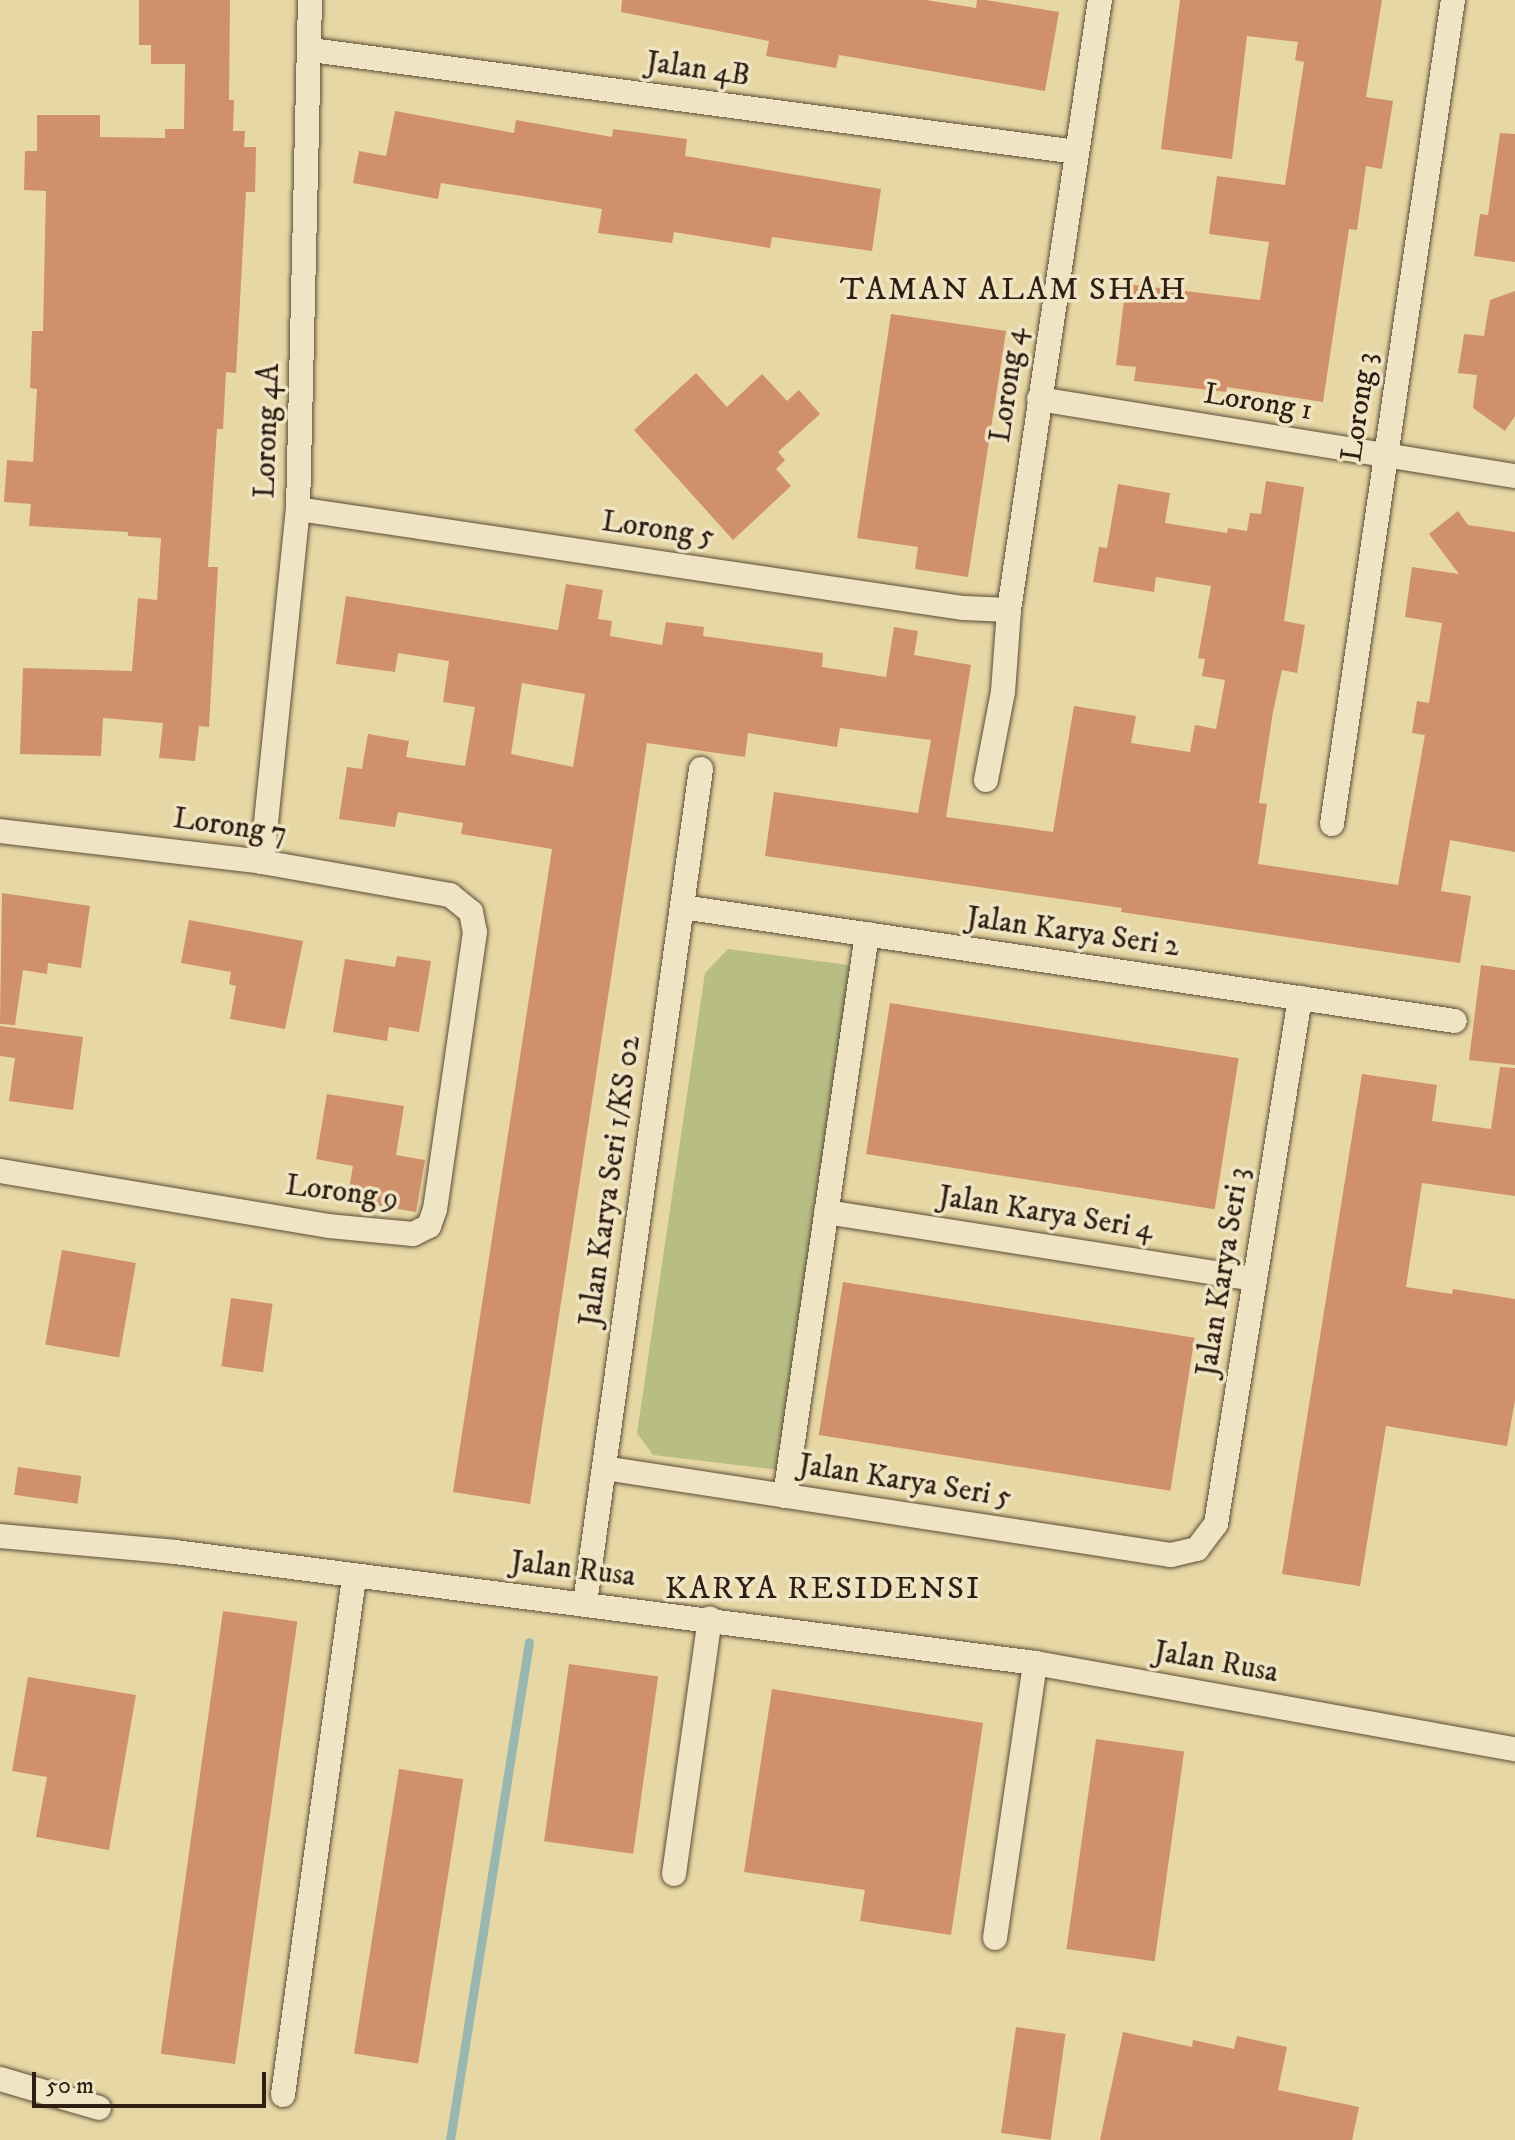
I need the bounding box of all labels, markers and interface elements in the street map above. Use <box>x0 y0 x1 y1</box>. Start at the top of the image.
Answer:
street label: Jalan 4B <box>644 45 752 95</box>
district label: TAMAN ALAM SHAH <box>840 271 1188 309</box>
street label: Lorong 4 <box>983 325 1035 445</box>
street label: Lorong 3 <box>1335 350 1385 464</box>
street label: Lorong 4A <box>248 363 288 499</box>
street label: Lorong 1 <box>1201 377 1315 429</box>
street label: Lorong 5 <box>599 504 717 556</box>
street label: Lorong 7 <box>171 801 289 853</box>
street label: Jalan Karya Seri 2 <box>964 900 1182 966</box>
street label: Jalan Karya Seri 1/KS 02 <box>573 1033 649 1329</box>
street label: Jalan Karya Seri 3 <box>1190 1165 1258 1379</box>
street label: Lorong 9 <box>283 1168 401 1218</box>
street label: Jalan Karya Seri 4 <box>936 1179 1156 1249</box>
street label: Jalan Karya Seri 5 <box>796 1447 1014 1517</box>
street label: Jalan Rusa <box>509 1545 637 1595</box>
district label: KARYA RESIDENSI <box>665 1570 981 1608</box>
street label: Jalan Rusa <box>1151 1634 1281 1692</box>
scale bar <box>36 2056 270 2106</box>
text: 50 m <box>46 2071 94 2101</box>

